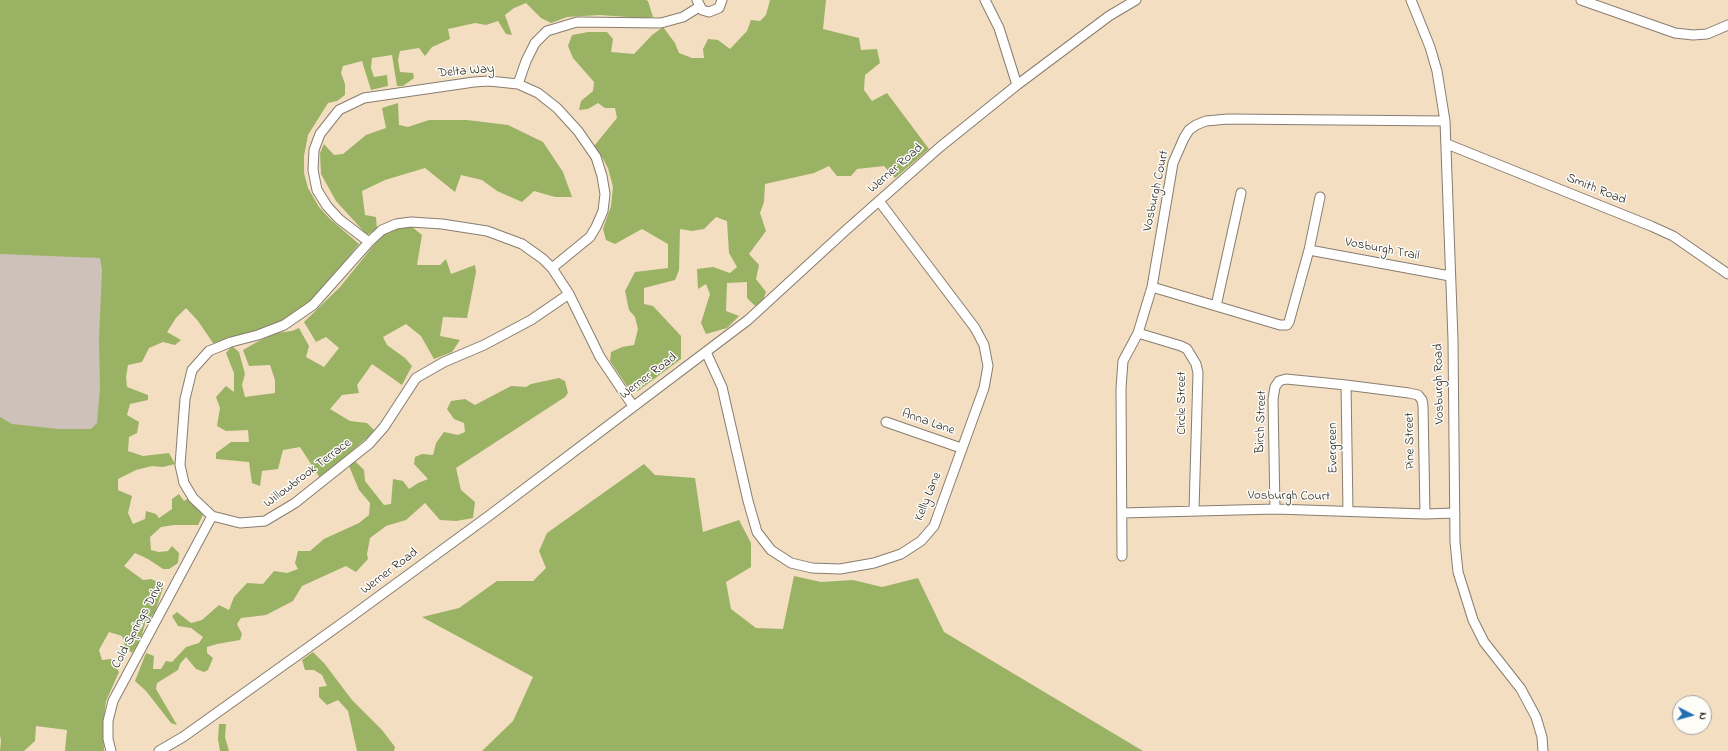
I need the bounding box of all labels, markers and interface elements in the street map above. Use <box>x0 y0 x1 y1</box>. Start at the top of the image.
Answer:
street label: Delta Way <box>437 62 495 82</box>
street label: Werner Road <box>865 141 927 197</box>
street label: Vosburgh Court <box>1141 149 1173 233</box>
street label: Smith Road <box>1564 171 1628 209</box>
street label: Vosburgh Trail <box>1343 235 1421 265</box>
street label: Vosburgh Road <box>1431 343 1449 425</box>
street label: Werner Road <box>617 350 681 404</box>
street label: Circle Street <box>1175 371 1191 435</box>
street label: Birch Street <box>1253 390 1271 454</box>
street label: Anna Lane <box>899 407 957 439</box>
street label: Pine Street <box>1403 412 1419 470</box>
street label: Evergreen <box>1326 422 1342 474</box>
street label: Willowbrook Terrace <box>261 436 355 512</box>
street label: Kelly Lane <box>912 470 946 524</box>
street label: Vosburgh Court <box>1248 488 1330 506</box>
street label: Werner Road <box>358 545 422 599</box>
street label: Cold Springs Drive <box>109 578 169 672</box>
north arrow <box>1672 695 1712 735</box>
text: N <box>1695 712 1711 721</box>

